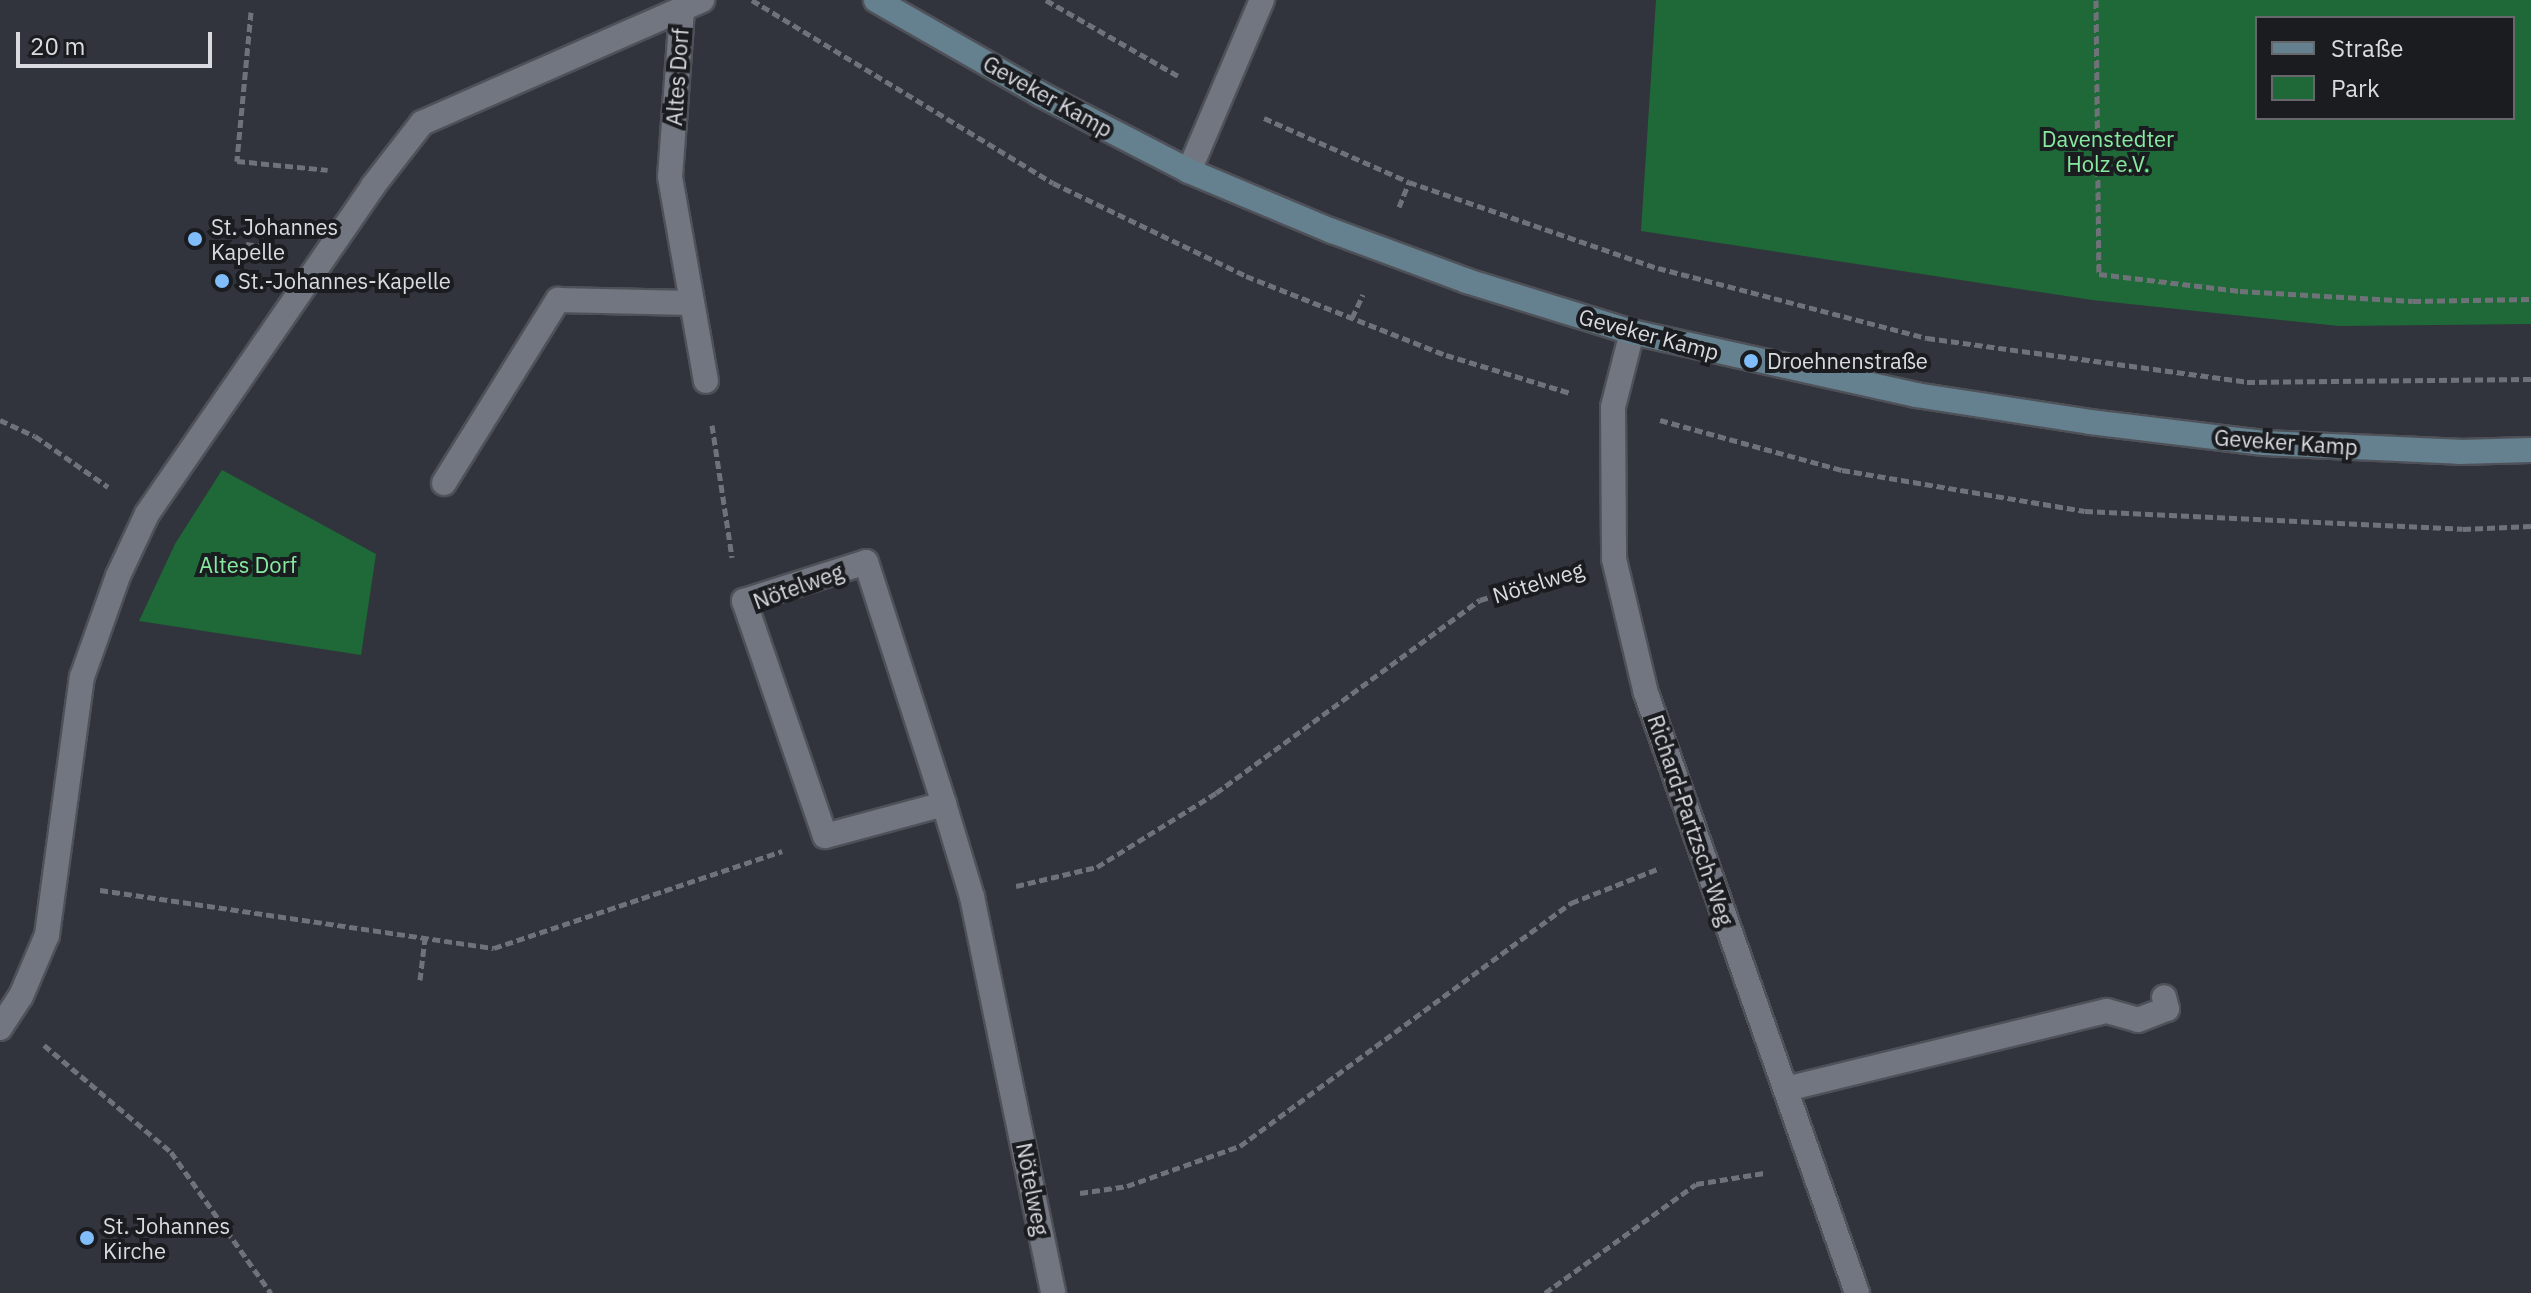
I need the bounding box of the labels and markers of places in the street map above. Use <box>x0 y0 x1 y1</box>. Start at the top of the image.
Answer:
place label: St. Johannes Kapelle <box>211 213 338 264</box>
marker: St. Johannes Kapelle <box>186 230 204 248</box>
place label: St.-Johannes-Kapelle <box>238 268 451 294</box>
marker: St.-Johannes-Kapelle <box>213 272 231 290</box>
place label: Droehnenstraße <box>1767 348 1928 374</box>
marker: Droehnenstraße <box>1742 352 1760 370</box>
place label: St. Johannes Kirche <box>103 1212 230 1264</box>
marker: St. Johannes Kirche <box>78 1229 96 1247</box>

